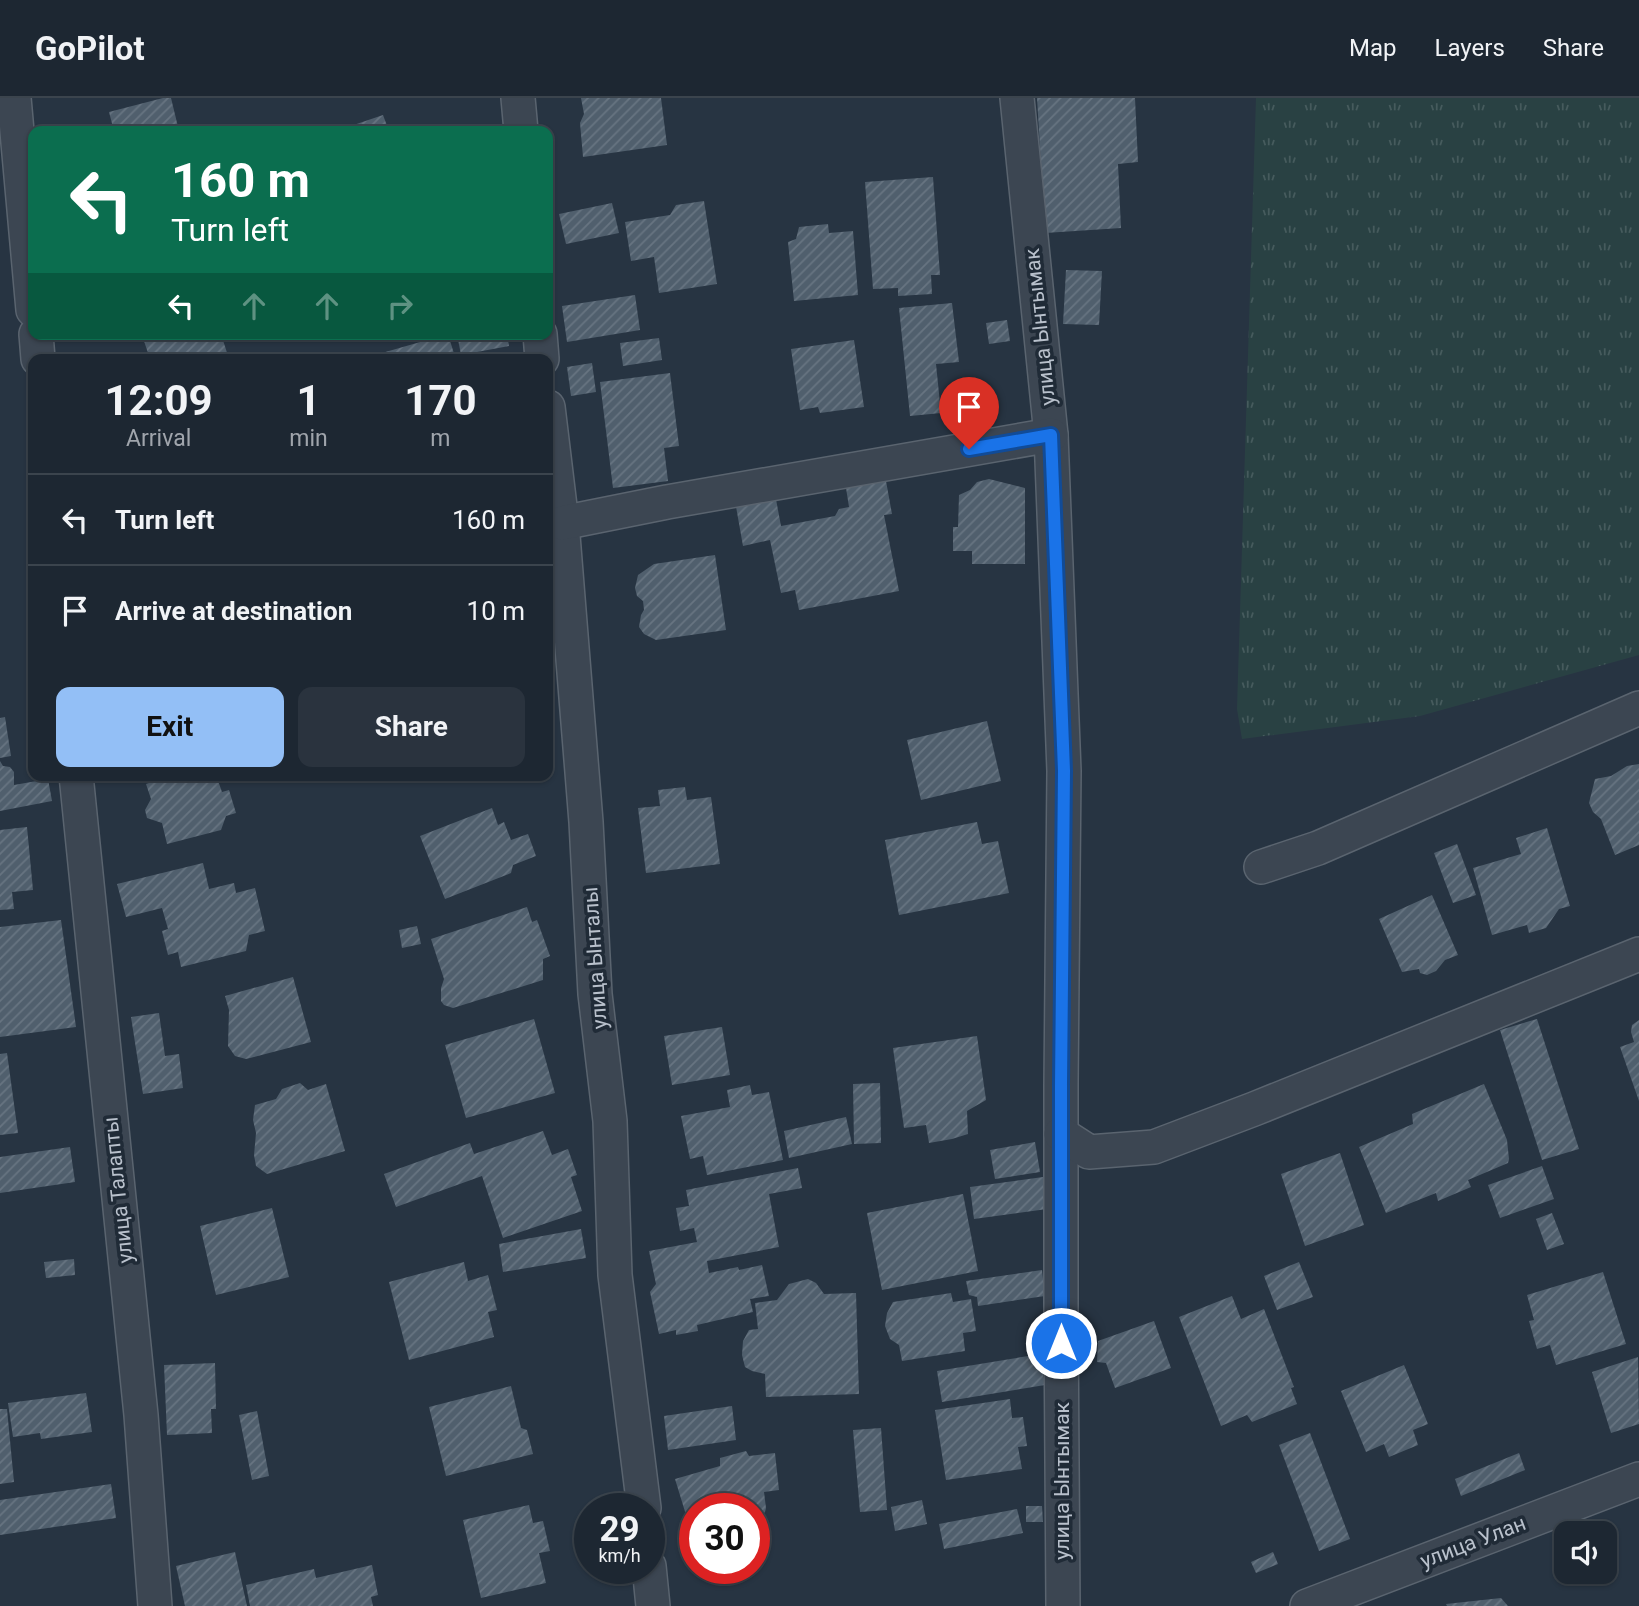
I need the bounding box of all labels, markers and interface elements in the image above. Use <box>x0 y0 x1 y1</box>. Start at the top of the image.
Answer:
text: GoPilot <box>35 29 145 68</box>
text: Map <box>1349 34 1397 62</box>
text: Layers <box>1435 34 1505 62</box>
text: Share <box>1543 34 1604 62</box>
text: 160 m <box>171 152 310 209</box>
icon: left <box>56 154 147 245</box>
text: Turn left <box>171 211 289 249</box>
street label: улица Ынтымак <box>1020 247 1060 407</box>
icon: left <box>162 287 200 325</box>
icon: ahead <box>235 287 273 325</box>
icon: ahead <box>308 287 346 325</box>
icon: right <box>381 287 419 325</box>
text: 12:09 <box>105 376 213 425</box>
text: 1 <box>296 376 321 425</box>
text: 170 <box>404 376 477 425</box>
pin <box>939 377 999 449</box>
icon: arrive <box>950 388 988 426</box>
text: Arrival <box>126 425 191 452</box>
text: min <box>289 425 328 452</box>
text: m <box>430 425 450 452</box>
icon: left <box>56 501 94 539</box>
text: Turn left <box>115 505 214 535</box>
text: 160 m <box>452 505 525 535</box>
icon: arrive <box>56 592 94 630</box>
text: Arrive at destination <box>115 596 352 626</box>
text: 10 m <box>467 596 525 626</box>
button: Exit <box>56 687 284 767</box>
button: Share <box>298 687 525 767</box>
street label: улица Ынталы <box>578 886 612 1030</box>
street label: улица Талапты <box>98 1115 138 1265</box>
position arrow <box>1024 1306 1098 1380</box>
street label: улица Ынтымак <box>1050 1401 1074 1560</box>
speed limit sign: 30 <box>679 1493 770 1584</box>
text: 29 <box>599 1509 640 1550</box>
street label: улица Улан <box>1417 1511 1529 1573</box>
map controls <box>1554 1521 1617 1584</box>
button: sound <box>1554 1521 1617 1584</box>
text: km/h <box>598 1545 641 1566</box>

